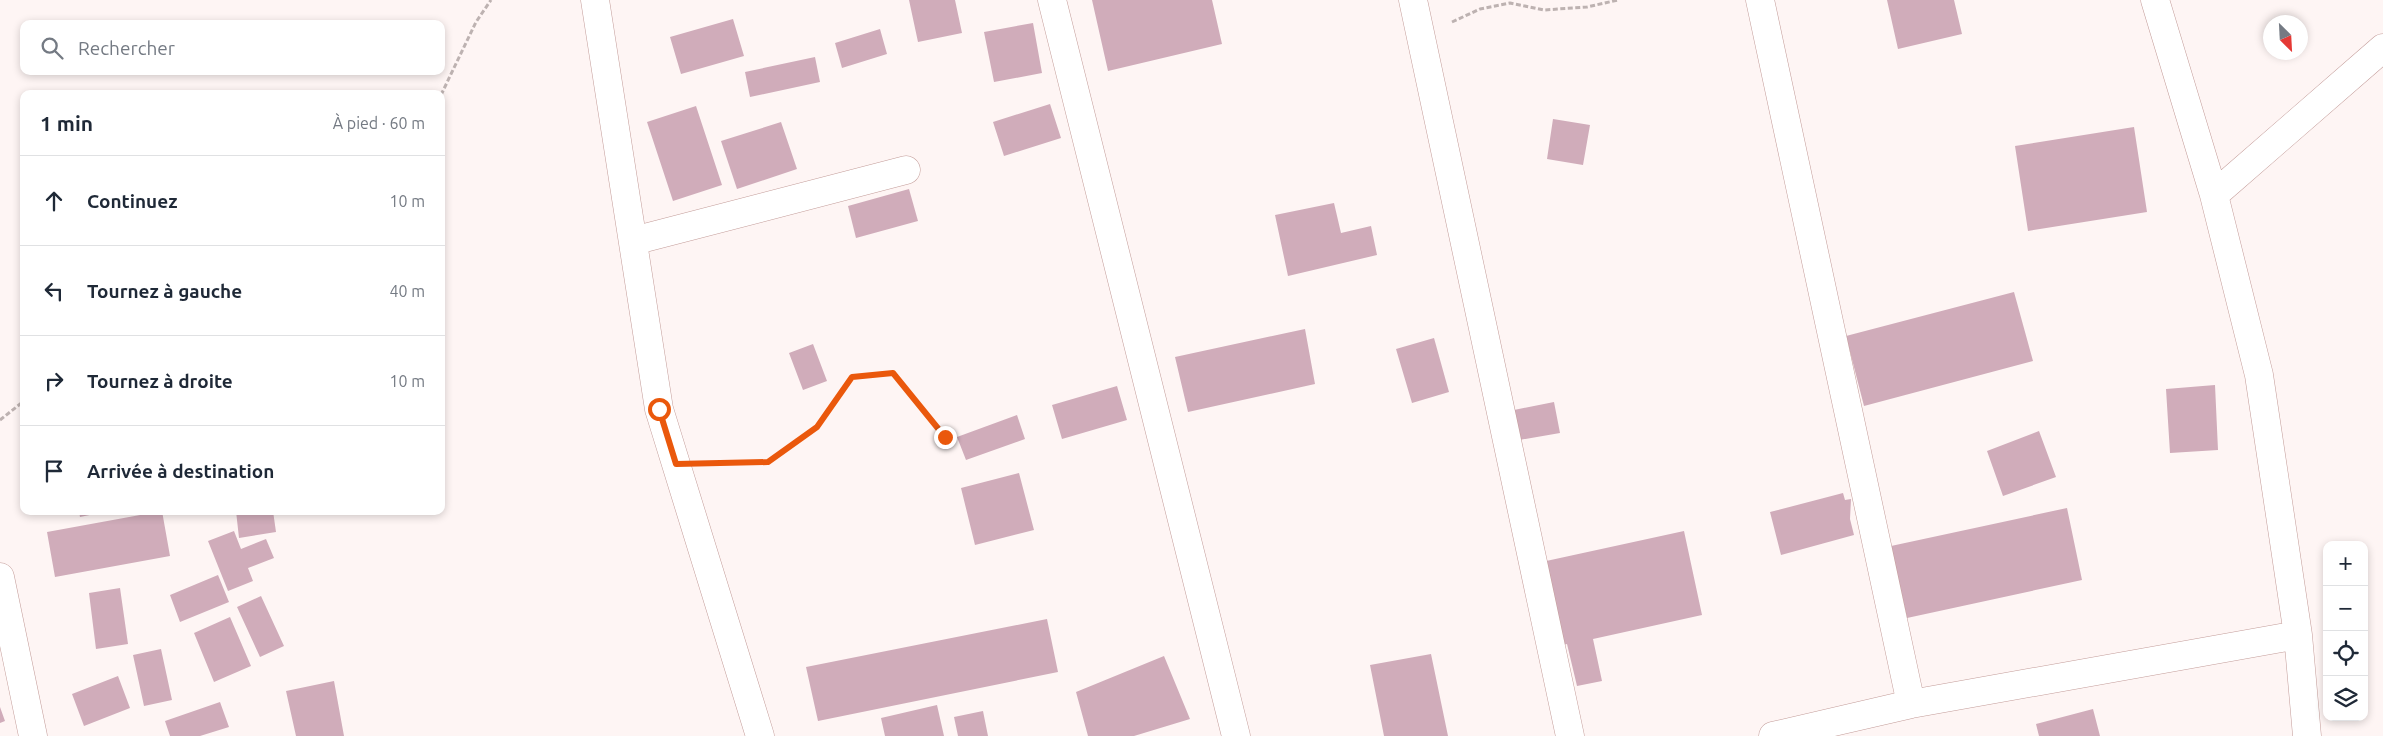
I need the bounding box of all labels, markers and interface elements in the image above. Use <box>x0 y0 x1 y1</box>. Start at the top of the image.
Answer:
north arrow <box>2263 15 2308 60</box>
search box <box>20 20 445 75</box>
icon: search <box>38 34 66 62</box>
text: Rechercher <box>78 37 175 59</box>
text: 1 min <box>40 111 93 135</box>
text: À pied · 60 m <box>333 114 425 132</box>
icon: ahead <box>40 187 68 215</box>
text: Continuez <box>87 190 177 212</box>
text: 10 m <box>389 192 425 210</box>
icon: left <box>40 277 68 305</box>
text: Tournez à gauche <box>87 280 242 302</box>
text: 40 m <box>389 282 425 300</box>
icon: right <box>40 367 68 395</box>
text: Tournez à droite <box>87 370 233 392</box>
text: 10 m <box>389 372 425 390</box>
route start <box>648 398 671 421</box>
route end <box>934 426 957 449</box>
icon: arrive <box>40 457 68 485</box>
text: Arrivée à destination <box>87 460 274 482</box>
map controls <box>2323 541 2368 721</box>
button: + <box>2323 541 2368 586</box>
button: − <box>2323 586 2368 631</box>
button: locate <box>2323 631 2368 676</box>
button: layers <box>2323 676 2368 721</box>

